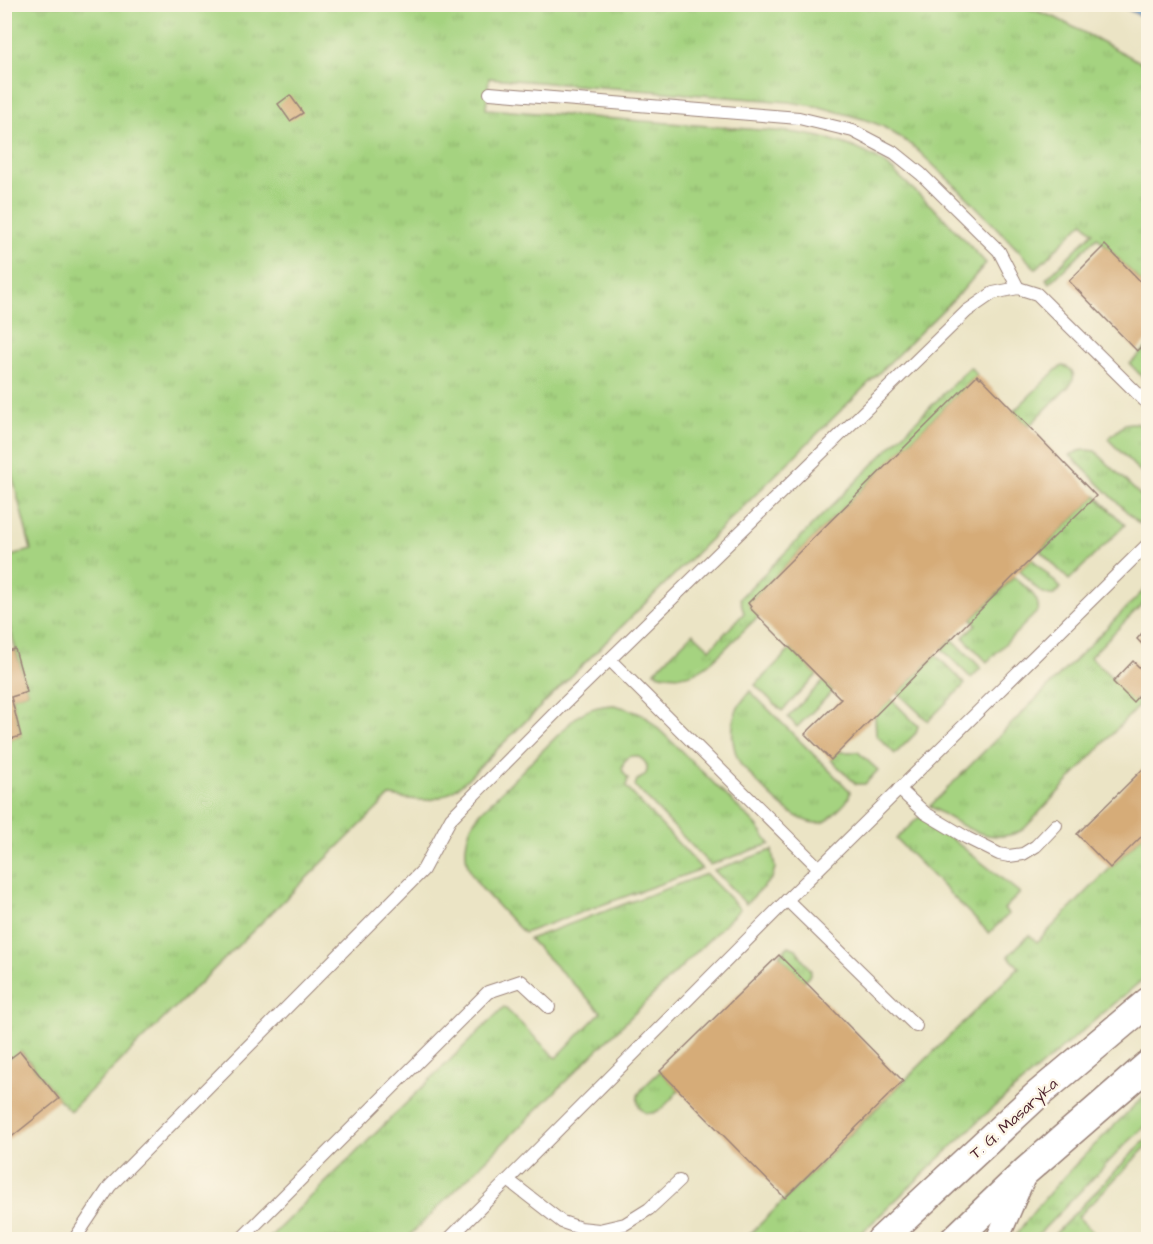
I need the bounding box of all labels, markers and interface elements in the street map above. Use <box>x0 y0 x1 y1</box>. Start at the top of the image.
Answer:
street label: T. G. Masaryka <box>965 1073 1063 1165</box>

